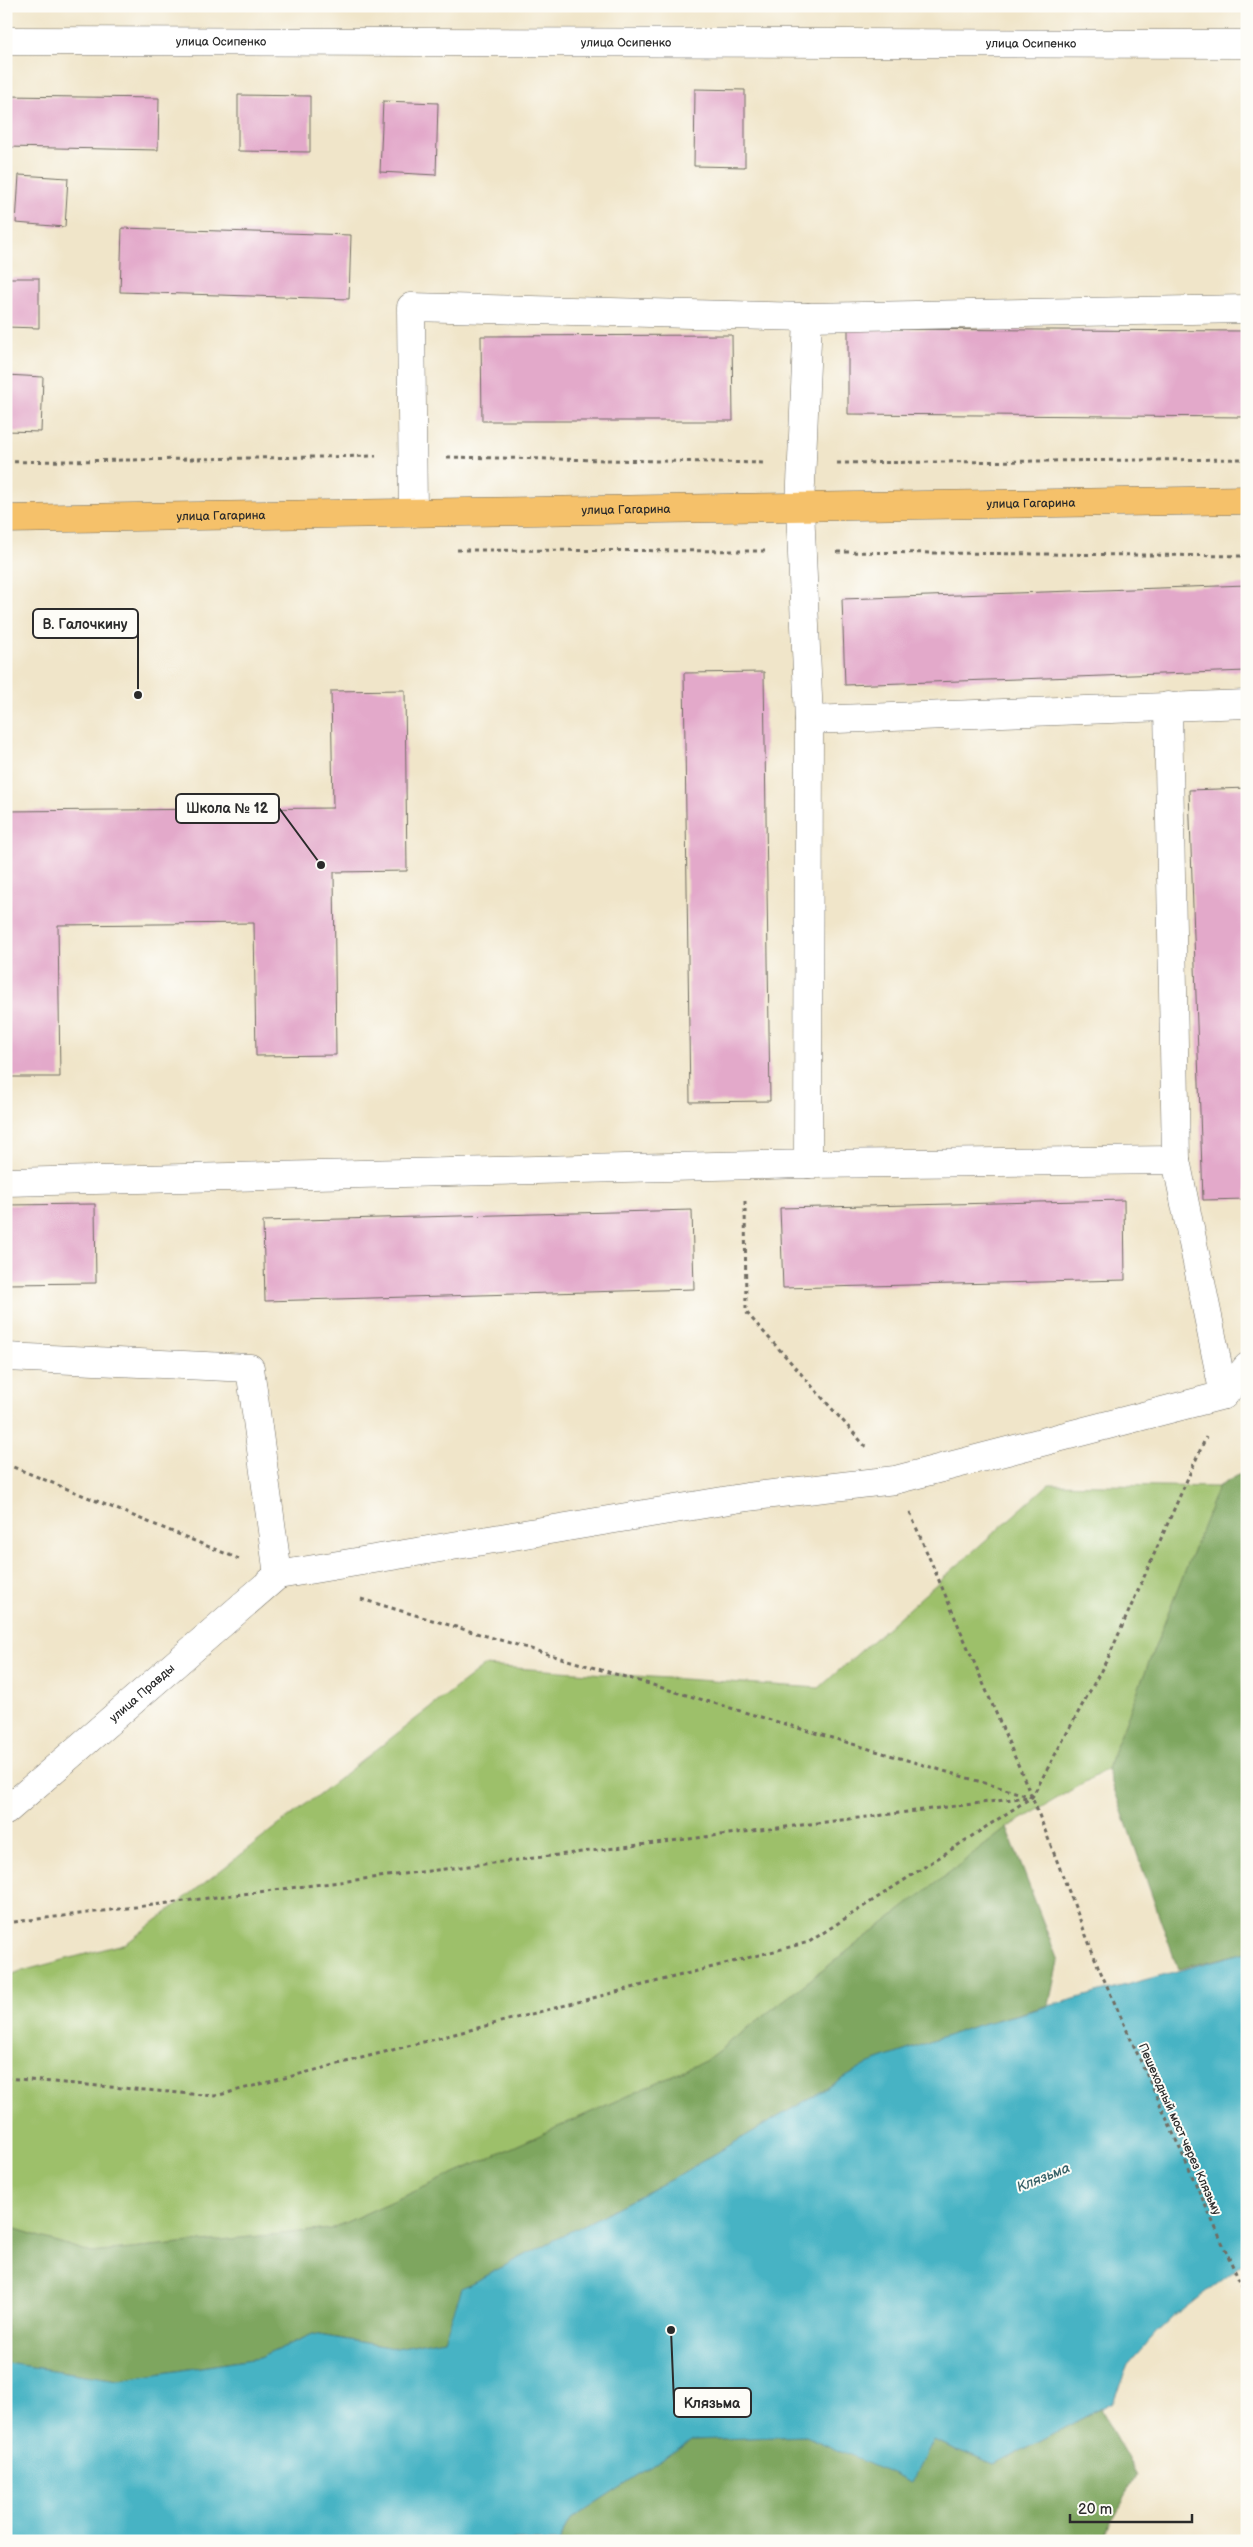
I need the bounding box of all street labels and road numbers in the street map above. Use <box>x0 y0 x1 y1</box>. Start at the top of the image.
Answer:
street label: улица Осипенко <box>176 34 266 50</box>
street label: улица Осипенко <box>581 35 671 51</box>
street label: улица Осипенко <box>986 36 1076 52</box>
street label: улица Гагарина <box>986 496 1076 512</box>
street label: улица Гагарина <box>581 502 671 518</box>
street label: улица Гагарина <box>176 508 266 524</box>
street label: улица Правды <box>107 1661 178 1726</box>
street label: Пешеходный мост через Клязьму <box>1135 2041 1224 2218</box>

